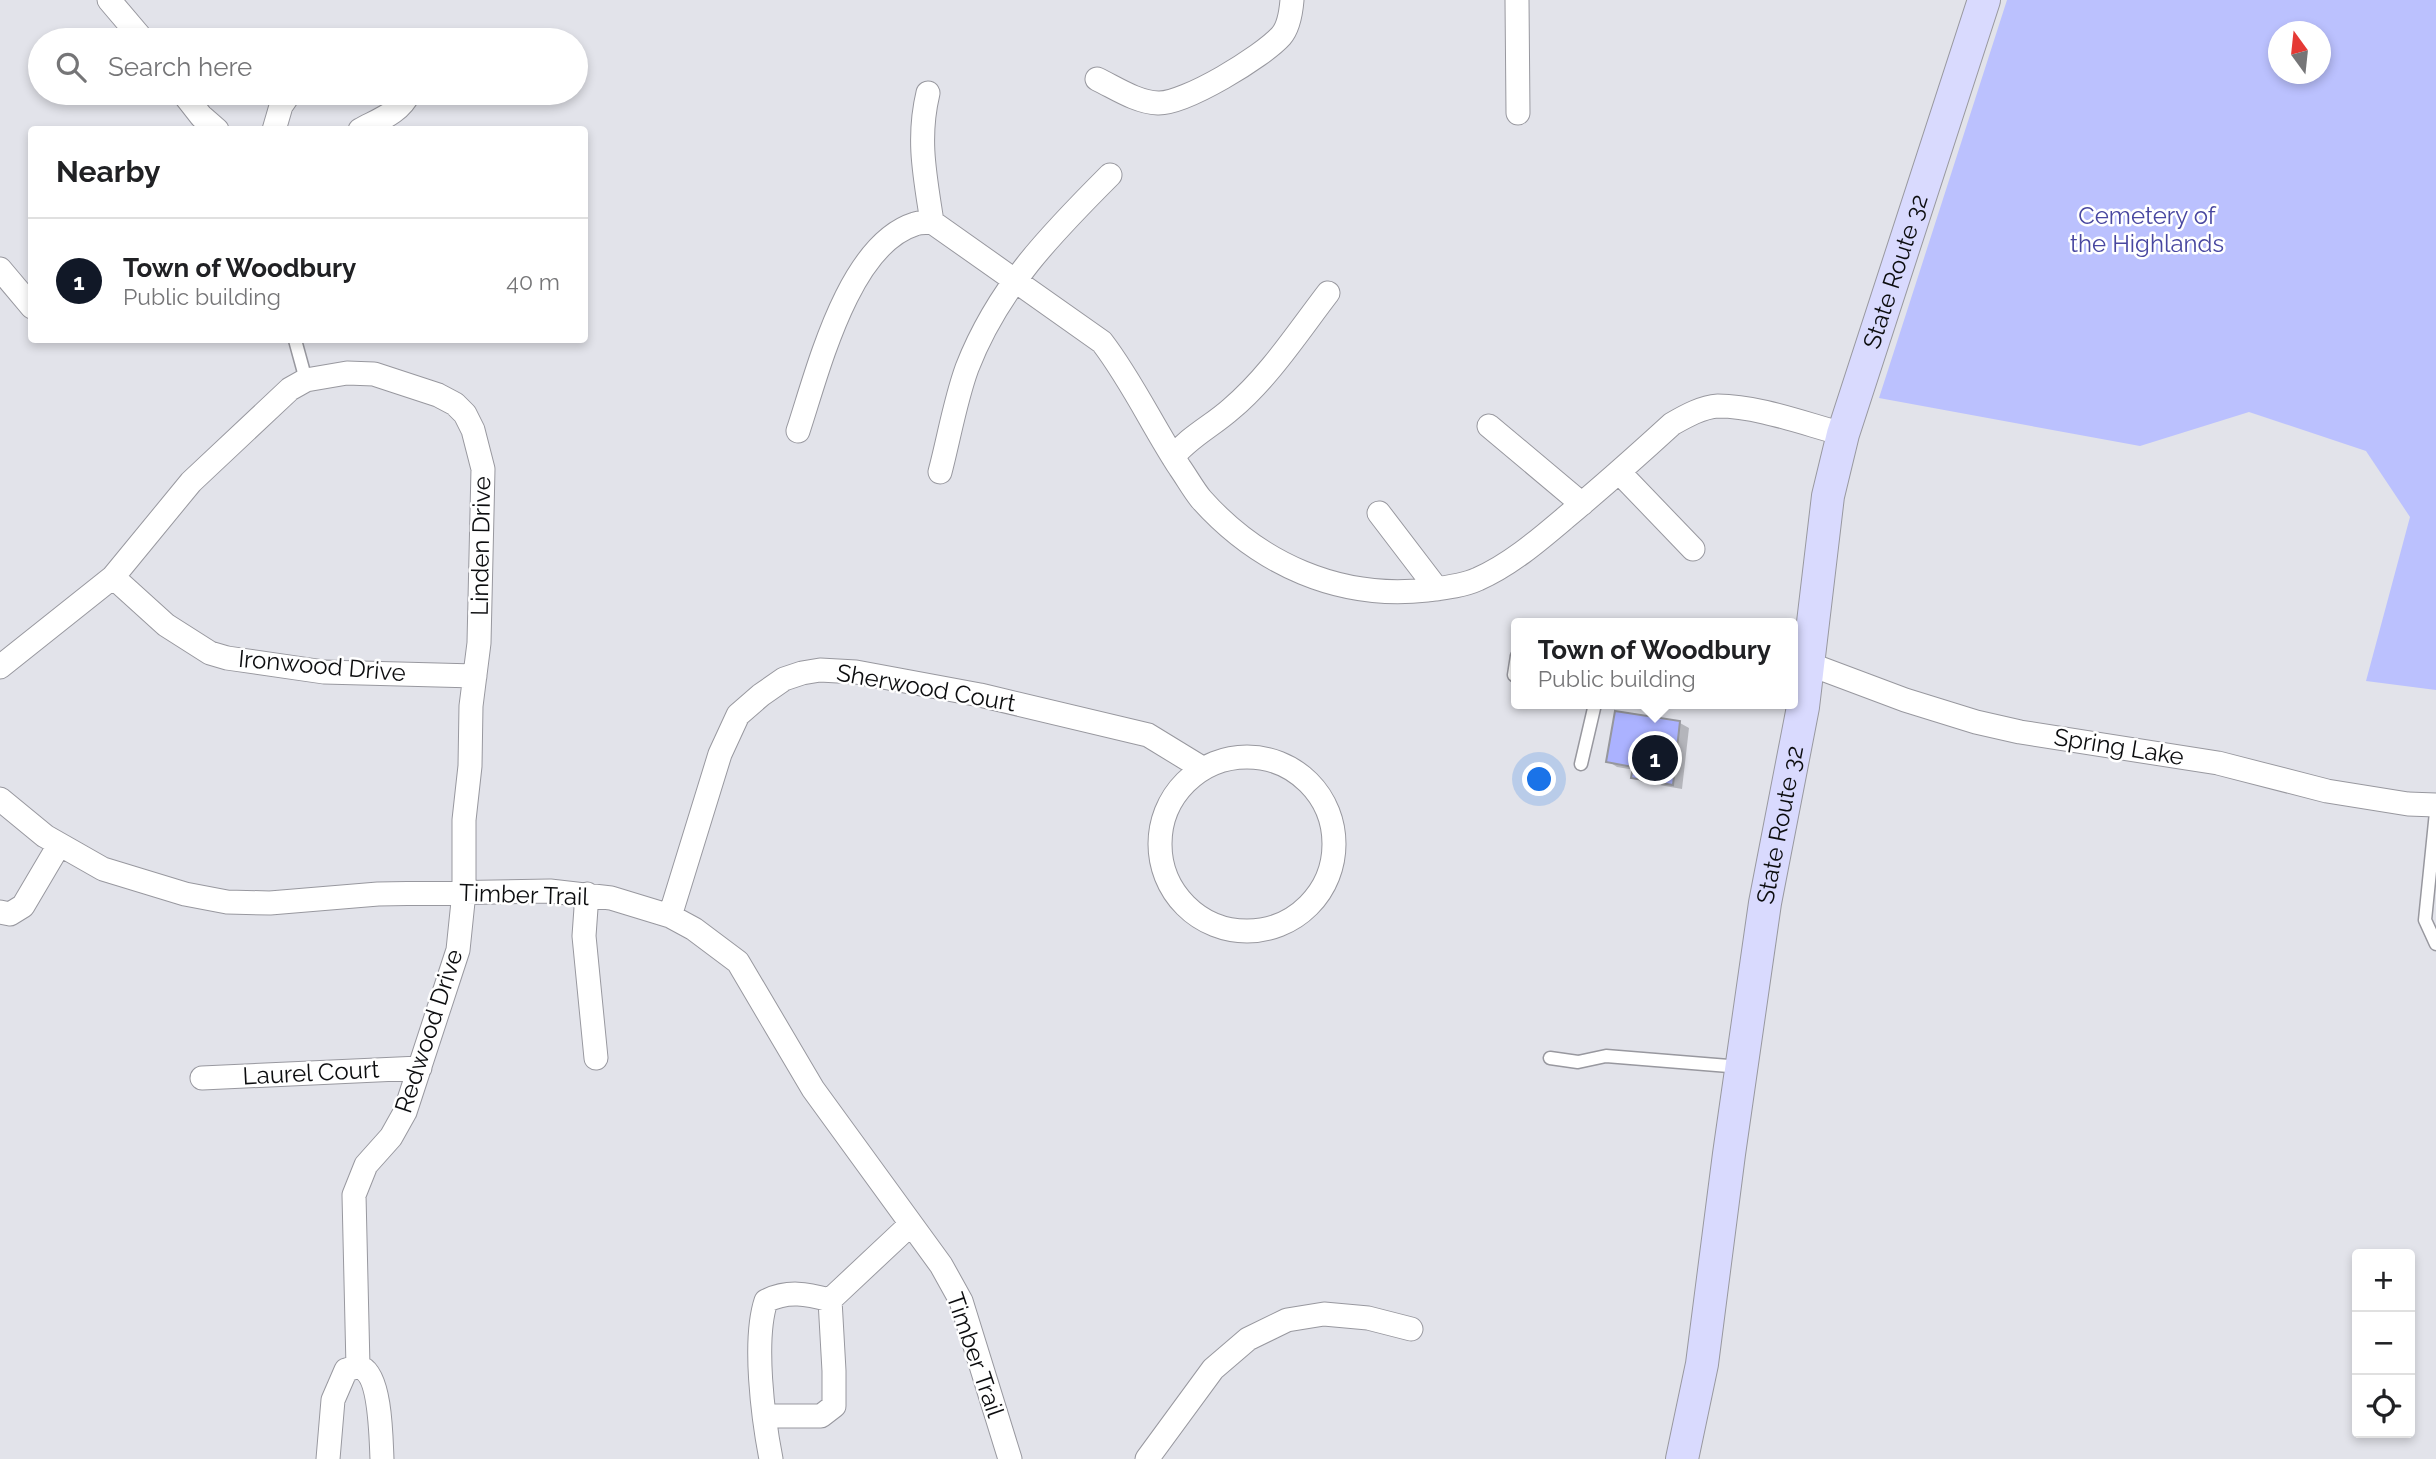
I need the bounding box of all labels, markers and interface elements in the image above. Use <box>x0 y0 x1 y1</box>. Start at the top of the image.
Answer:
north arrow <box>2268 21 2331 84</box>
search box <box>28 28 588 105</box>
icon: search <box>52 48 90 86</box>
text: Search here <box>108 52 252 82</box>
text: Nearby <box>56 154 160 189</box>
street label: State Route 32 <box>1857 191 1934 352</box>
park label: Cemetery of the Highlands <box>2070 201 2224 258</box>
text: Town of Woodbury <box>123 253 356 283</box>
text: 1 <box>73 268 85 295</box>
text: 40 m <box>506 268 560 295</box>
text: Public building <box>123 283 281 310</box>
street label: Linden Drive <box>465 476 496 616</box>
popup <box>1511 618 1798 709</box>
text: Town of Woodbury <box>1538 635 1771 665</box>
street label: Ironwood Drive <box>237 644 407 687</box>
street label: Sherwood Court <box>834 657 1018 718</box>
text: Public building <box>1538 665 1696 692</box>
street label: Spring Lake <box>2052 722 2186 771</box>
pin: 1 <box>1632 732 1678 784</box>
street label: State Route 32 <box>1750 743 1809 906</box>
your location <box>1522 762 1556 796</box>
street label: Timber Trail <box>459 878 590 911</box>
street label: Redwood Drive <box>388 945 469 1116</box>
street label: Laurel Court <box>242 1054 380 1091</box>
map controls <box>2352 1249 2415 1438</box>
button: + <box>2352 1249 2415 1312</box>
street label: Timber Trail <box>941 1289 1010 1421</box>
button: − <box>2352 1312 2415 1375</box>
button: locate <box>2352 1375 2415 1438</box>

